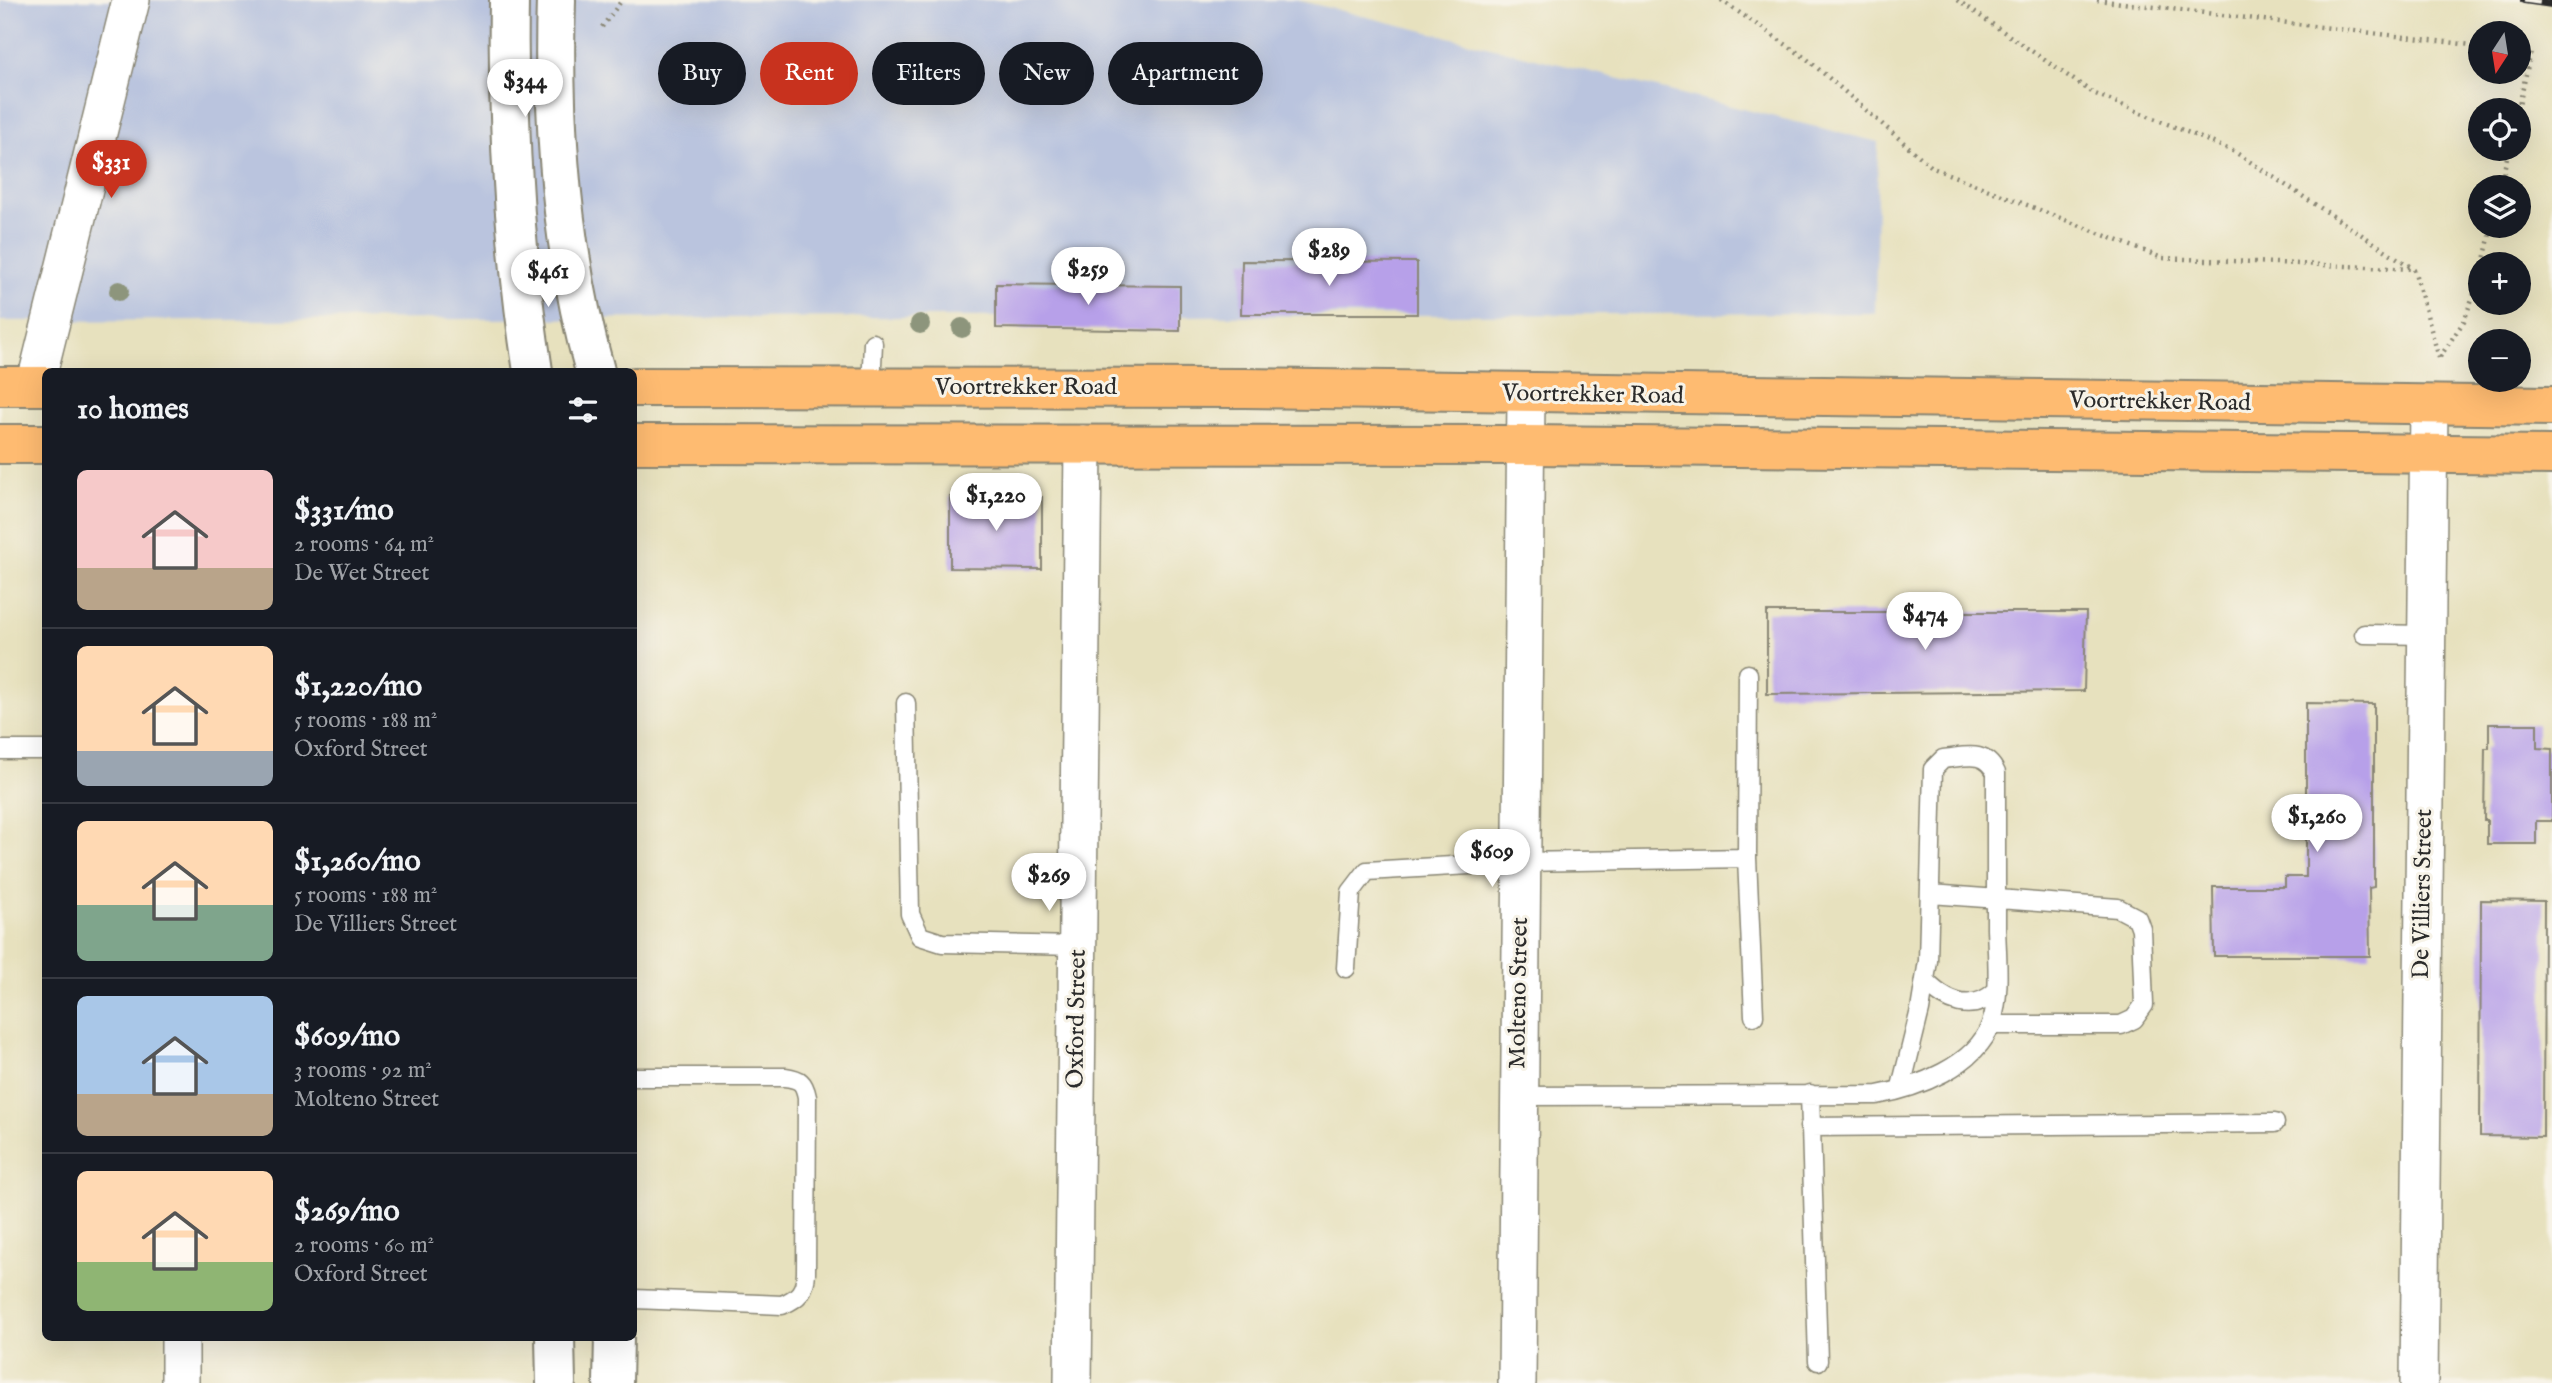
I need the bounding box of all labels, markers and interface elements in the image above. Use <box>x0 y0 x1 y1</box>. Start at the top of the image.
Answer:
north arrow <box>2468 21 2530 84</box>
map controls <box>2468 21 2531 392</box>
chip: Buy <box>658 42 746 105</box>
chip: Rent <box>760 42 858 105</box>
chip: Filters <box>872 42 985 105</box>
chip: New <box>999 42 1094 105</box>
chip: Apartment <box>1108 42 1263 105</box>
pin: $344 <box>484 60 566 119</box>
text: $344 <box>503 67 547 96</box>
button: locate <box>2468 98 2531 161</box>
pin: $331 <box>70 140 152 200</box>
text: $331 <box>92 148 130 177</box>
button: layers <box>2468 175 2531 238</box>
pin: $289 <box>1288 229 1370 288</box>
text: $289 <box>1308 236 1350 265</box>
pin: $259 <box>1047 247 1129 307</box>
pin: $461 <box>507 250 589 309</box>
button: + <box>2468 252 2531 315</box>
text: $259 <box>1067 255 1109 284</box>
text: $461 <box>527 257 569 286</box>
button: − <box>2468 329 2531 392</box>
street label: Voortrekker Road <box>934 372 1117 403</box>
street label: Voortrekker Road <box>1501 378 1684 412</box>
street label: Voortrekker Road <box>2068 385 2251 419</box>
text: 10 homes <box>77 391 189 429</box>
icon: filters <box>564 391 602 429</box>
pin: $1,220 <box>939 474 1053 533</box>
text: $1,220 <box>966 481 1026 510</box>
text: $331/mo <box>294 492 394 530</box>
icon: home <box>133 498 217 582</box>
text: 2 rooms · 64 m² <box>294 530 434 559</box>
text: De Wet Street <box>294 559 429 588</box>
pin: $474 <box>1884 592 1966 652</box>
text: $474 <box>1902 600 1948 629</box>
text: $1,220/mo <box>294 668 422 706</box>
icon: home <box>133 674 217 758</box>
text: 5 rooms · 188 m² <box>294 706 437 735</box>
text: Oxford Street <box>294 735 428 764</box>
pin: $1,260 <box>2260 794 2374 854</box>
text: $1,260 <box>2287 802 2347 831</box>
street label: De Villiers Street <box>2406 809 2440 979</box>
pin: $609 <box>1451 830 1533 889</box>
text: $609 <box>1470 837 1514 866</box>
text: $1,260/mo <box>294 843 421 881</box>
icon: home <box>133 849 217 933</box>
pin: $269 <box>1008 853 1090 913</box>
text: $269 <box>1027 861 1071 890</box>
text: 5 rooms · 188 m² <box>294 881 437 910</box>
text: De Villiers Street <box>294 910 457 939</box>
street label: Molteno Street <box>1502 917 1536 1069</box>
street label: Oxford Street <box>1060 949 1094 1089</box>
text: $609/mo <box>294 1018 400 1056</box>
icon: home <box>133 1024 217 1108</box>
text: 3 rooms · 92 m² <box>294 1056 432 1085</box>
text: Molteno Street <box>294 1085 439 1114</box>
text: $269/mo <box>294 1193 400 1231</box>
icon: home <box>133 1199 217 1283</box>
text: 2 rooms · 60 m² <box>294 1231 434 1260</box>
text: Oxford Street <box>294 1260 428 1289</box>

